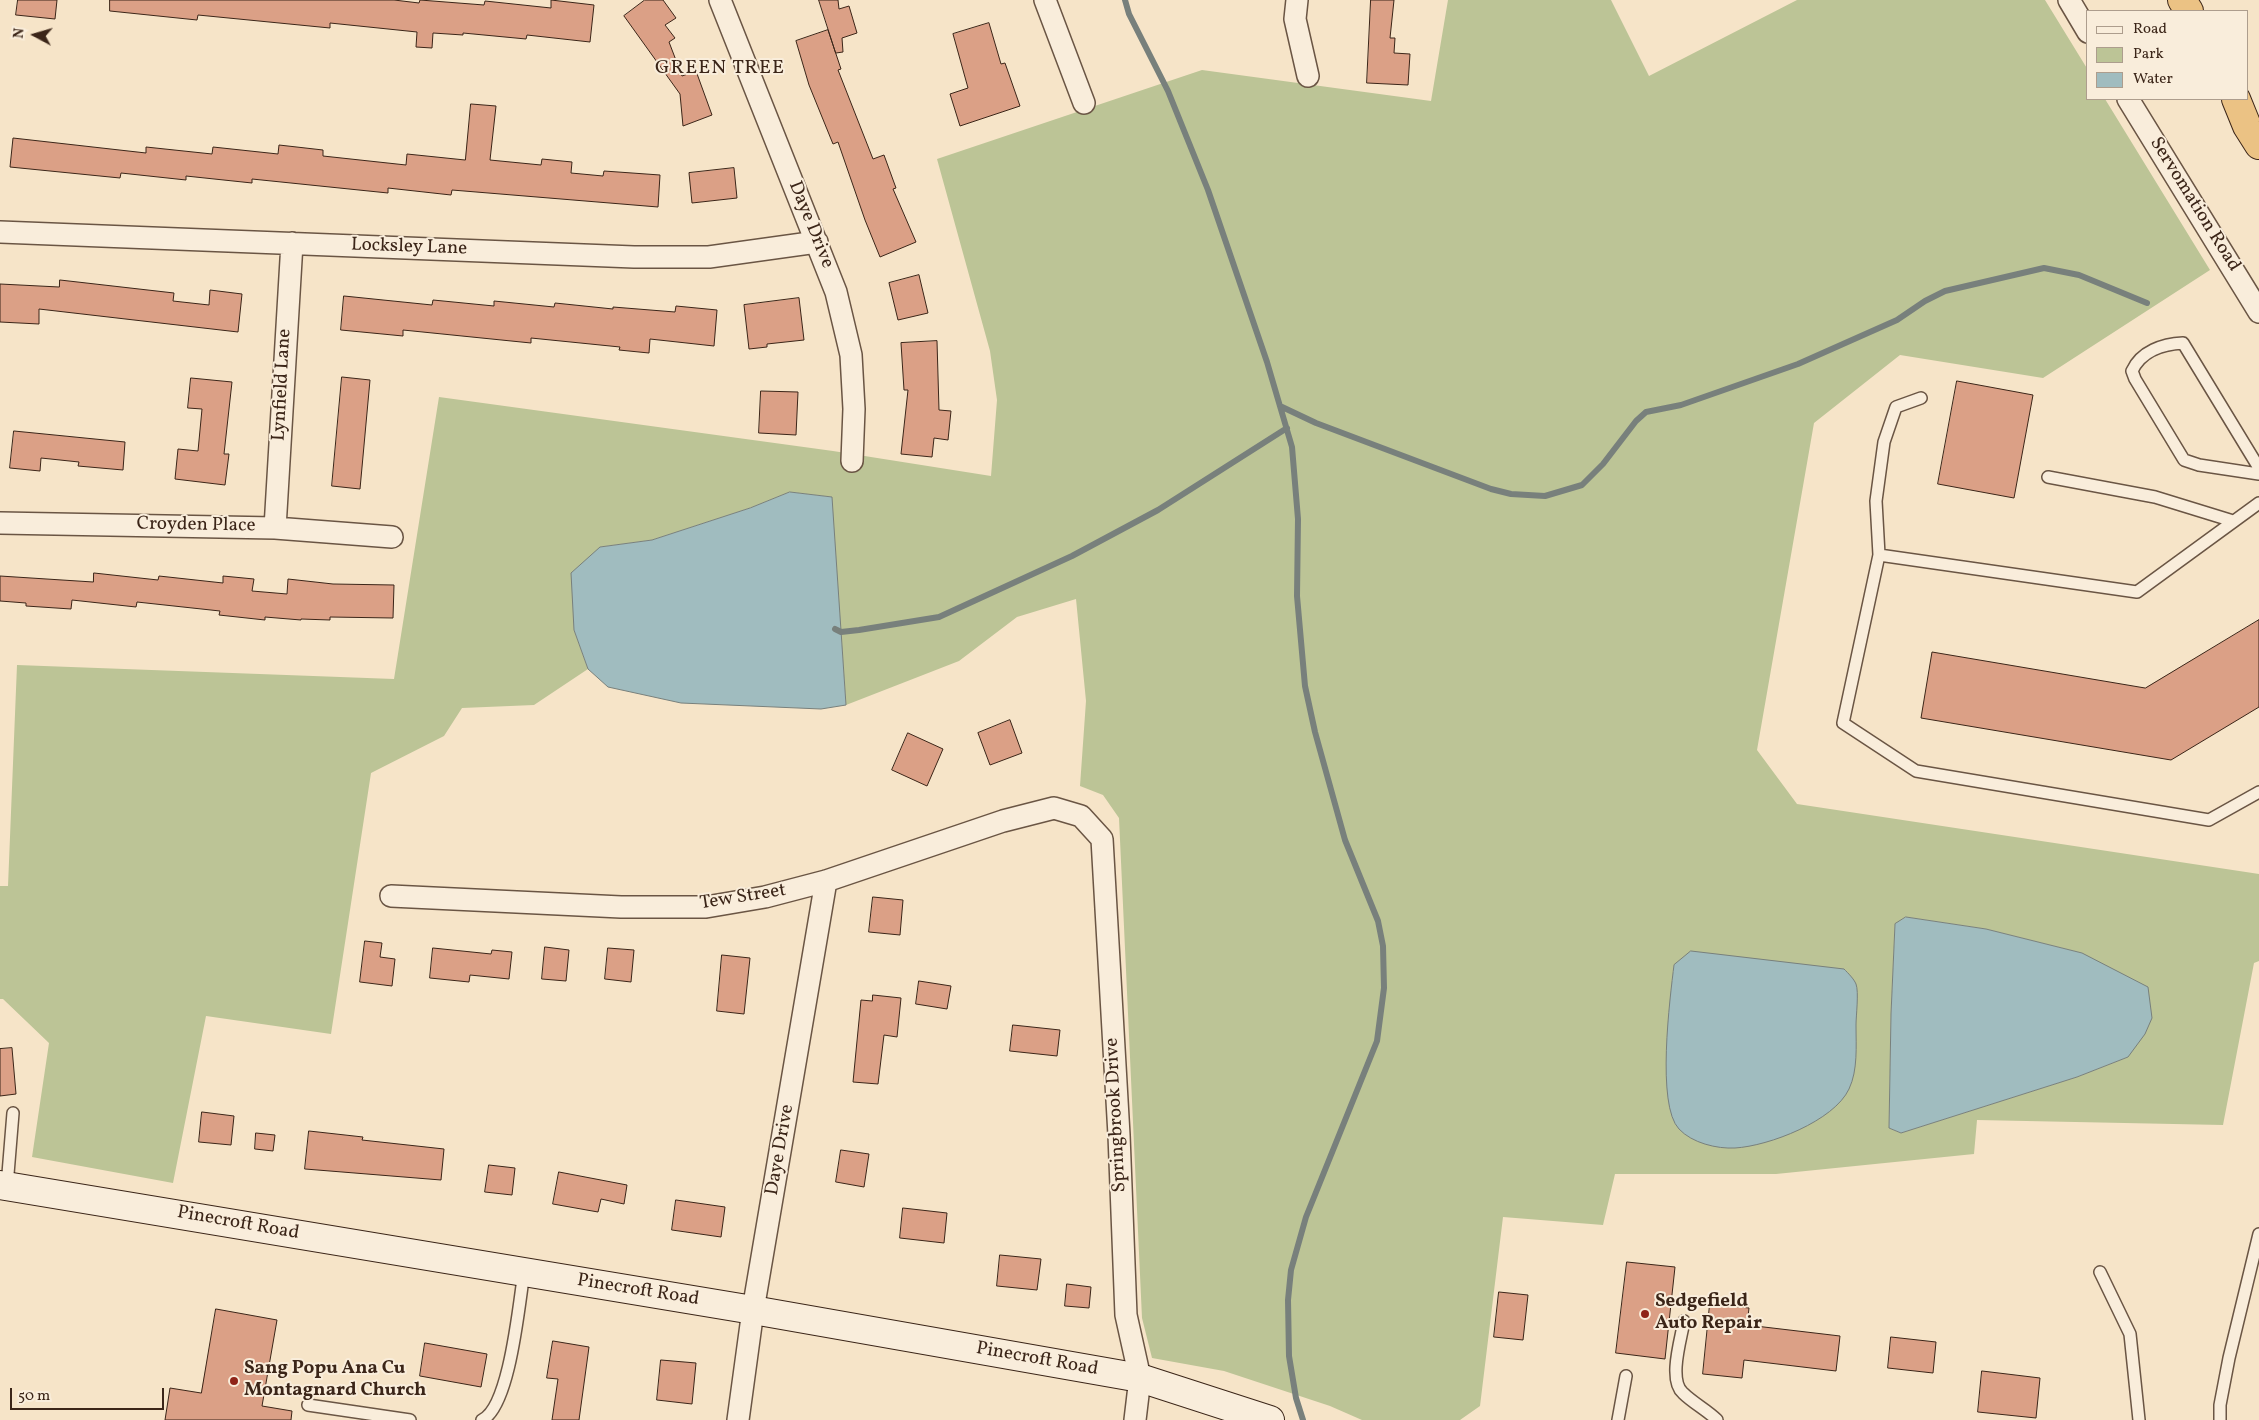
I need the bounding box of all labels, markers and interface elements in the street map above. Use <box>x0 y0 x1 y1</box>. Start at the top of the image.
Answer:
north arrow <box>10 10 60 60</box>
legend <box>2086 10 2249 100</box>
text: Road <box>2133 19 2167 40</box>
text: N <box>10 27 30 39</box>
text: Park <box>2133 44 2164 65</box>
district label: GREEN TREE <box>654 57 786 81</box>
text: Water <box>2133 69 2173 90</box>
street label: Servomation Road <box>2144 134 2244 276</box>
street label: Daye Drive <box>782 178 838 272</box>
street label: Locksley Lane <box>350 235 468 261</box>
street label: Lynfield Lane <box>269 328 297 442</box>
street label: Croyden Place <box>136 514 256 538</box>
street label: Tew Street <box>698 880 788 916</box>
street label: Springbrook Drive <box>1102 1037 1132 1193</box>
street label: Daye Drive <box>762 1103 800 1197</box>
street label: Pinecroft Road <box>175 1202 301 1246</box>
street label: Pinecroft Road <box>575 1270 701 1312</box>
place label: Sedgefield Auto Repair <box>1655 1292 1762 1336</box>
marker: Sedgefield Auto Repair <box>1639 1308 1651 1320</box>
street label: Pinecroft Road <box>974 1338 1100 1382</box>
place label: Sang Popu Ana Cu Montagnard Church <box>244 1359 426 1403</box>
marker: Sang Popu Ana Cu Montagnard Church <box>228 1375 240 1387</box>
scale bar <box>12 1378 166 1410</box>
text: 50 m <box>18 1386 50 1407</box>

